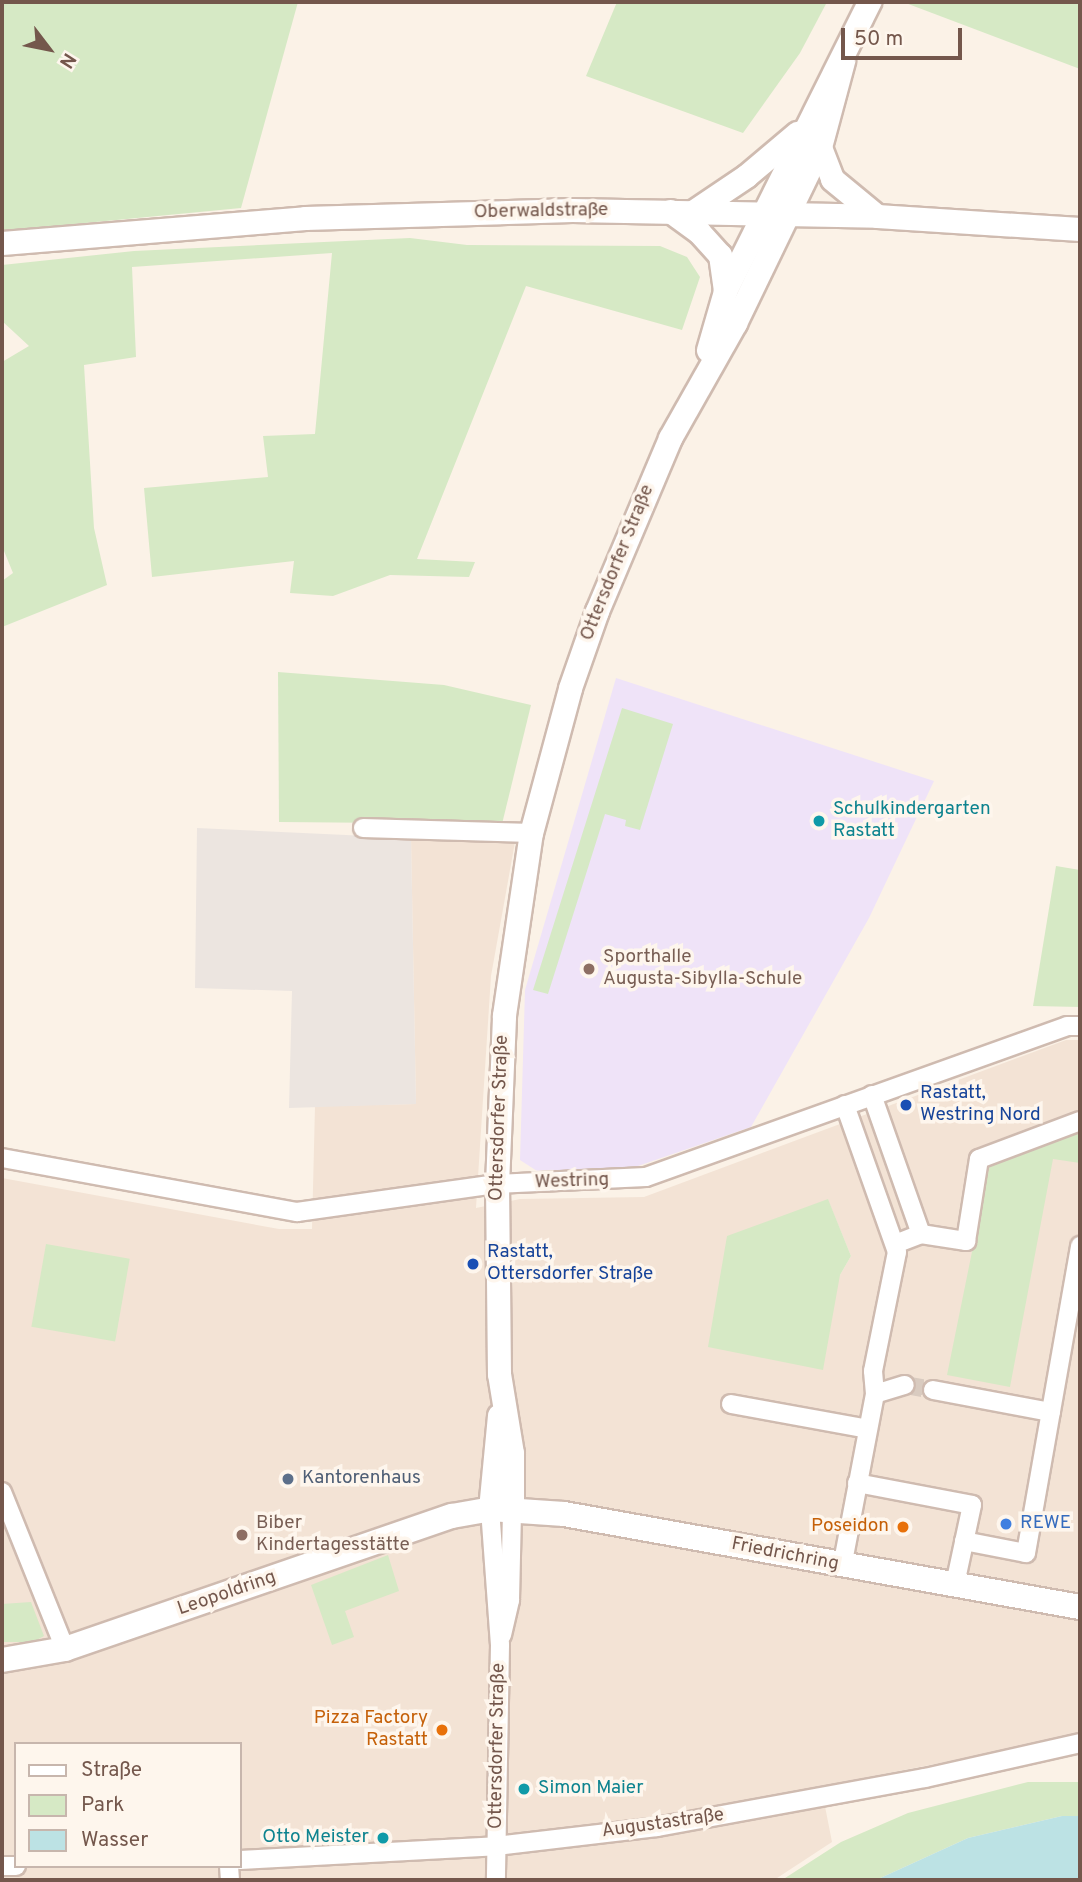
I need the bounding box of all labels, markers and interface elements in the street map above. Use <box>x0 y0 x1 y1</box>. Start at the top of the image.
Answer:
north arrow <box>14 14 84 84</box>
scale bar <box>844 14 965 58</box>
text: 50 m <box>854 26 903 53</box>
text: N <box>53 48 81 72</box>
street label: Oberwaldstraße <box>474 199 608 225</box>
street label: Ottersdorfer Straße <box>576 482 660 644</box>
place label: Schulkindergarten Rastatt <box>833 799 991 843</box>
marker: Schulkindergarten Rastatt <box>811 813 827 829</box>
place label: Sporthalle Augusta-Sibylla-Schule <box>603 947 802 991</box>
marker: Sporthalle Augusta-Sibylla-Schule <box>581 961 597 977</box>
street label: Ottersdorfer Straße <box>486 1035 514 1201</box>
place label: Rastatt, Westring Nord <box>920 1083 1041 1127</box>
marker: Rastatt, Westring Nord <box>898 1097 914 1113</box>
street label: Westring <box>534 1169 610 1195</box>
place label: Rastatt, Ottersdorfer Straße <box>487 1242 653 1286</box>
marker: Rastatt, Ottersdorfer Straße <box>465 1256 481 1272</box>
place label: Kantorenhaus <box>302 1468 421 1490</box>
marker: Kantorenhaus <box>280 1471 296 1487</box>
place label: Biber Kindertagesstätte <box>256 1513 410 1557</box>
place label: REWE <box>1020 1513 1071 1535</box>
place label: Poseidon <box>811 1516 889 1538</box>
marker: REWE <box>998 1516 1014 1532</box>
marker: Poseidon <box>895 1519 911 1535</box>
marker: Biber Kindertagesstätte <box>234 1527 250 1543</box>
street label: Friedrichring <box>729 1533 841 1577</box>
street label: Leopoldring <box>175 1566 279 1622</box>
street label: Ottersdorfer Straße <box>485 1663 511 1829</box>
place label: Pizza Factory Rastatt <box>314 1708 428 1752</box>
marker: Pizza Factory Rastatt <box>434 1722 450 1738</box>
legend <box>14 1742 242 1868</box>
text: Straße <box>81 1757 142 1784</box>
place label: Simon Maier <box>538 1778 644 1800</box>
marker: Simon Maier <box>516 1781 532 1797</box>
text: Park <box>81 1792 124 1819</box>
street label: Augustastraße <box>600 1804 726 1844</box>
text: Wasser <box>81 1827 148 1854</box>
place label: Otto Meister <box>262 1827 369 1849</box>
marker: Otto Meister <box>375 1830 391 1846</box>

